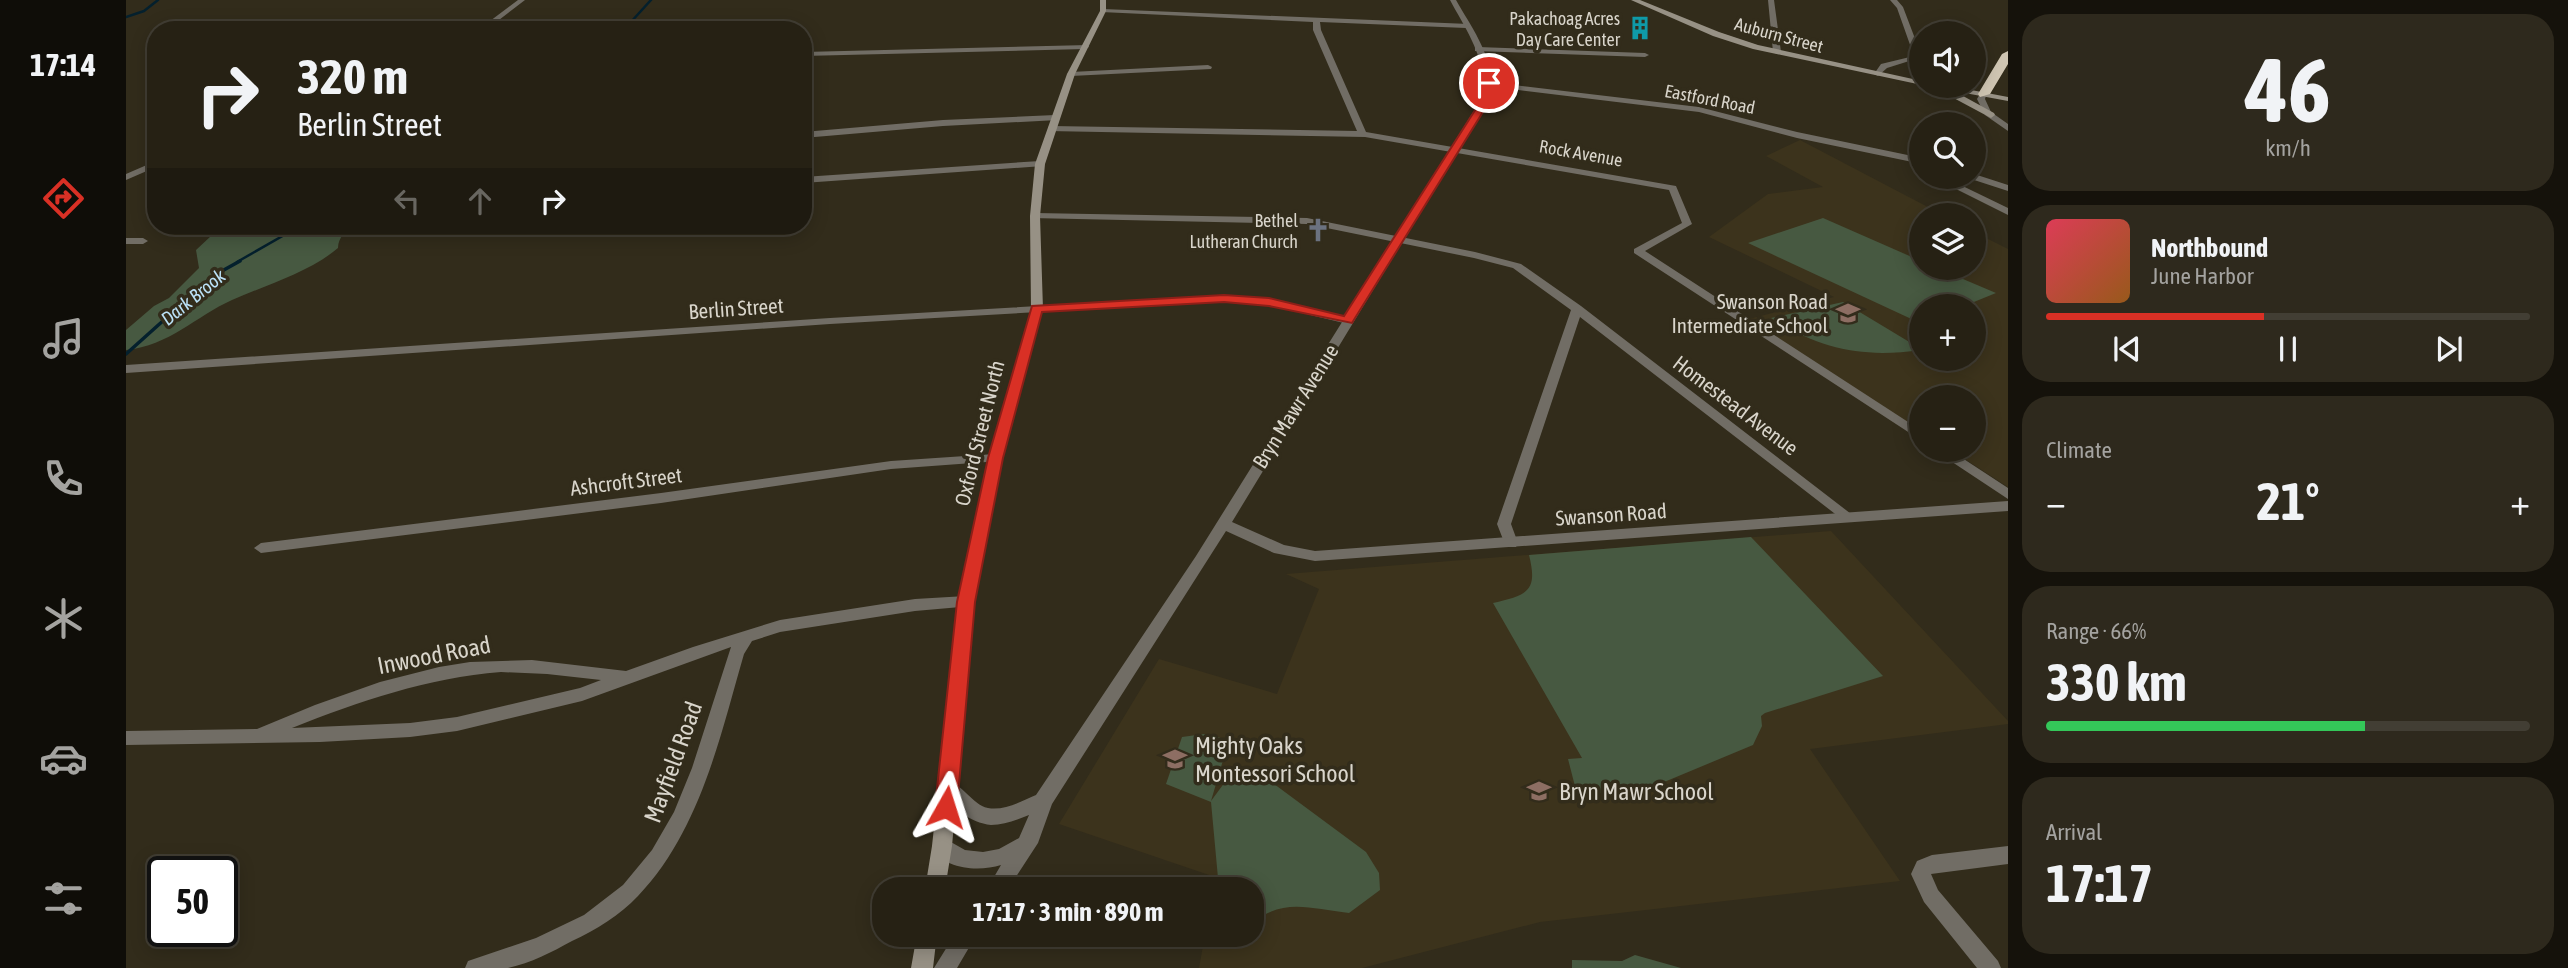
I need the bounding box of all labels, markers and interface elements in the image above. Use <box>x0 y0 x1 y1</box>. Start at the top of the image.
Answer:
place label: Pakachoag Acres Day Care Center <box>1509 8 1621 50</box>
street label: Auburn Street <box>1732 13 1826 57</box>
building icon: Pakachoag Acres Day Care Center <box>1626 14 1654 42</box>
map controls <box>1909 21 1986 462</box>
button: sound <box>1909 21 1986 98</box>
text: 46 <box>2245 37 2331 141</box>
text: 17:14 <box>30 46 96 83</box>
text: 320 m <box>297 48 408 104</box>
icon: right <box>182 49 273 140</box>
pin <box>1459 53 1519 113</box>
icon: arrive <box>1470 64 1508 102</box>
street label: Eastford Road <box>1663 80 1757 118</box>
text: Berlin Street <box>297 106 442 143</box>
button: search <box>1909 112 1986 189</box>
street label: Rock Avenue <box>1538 135 1624 171</box>
text: km/h <box>2265 135 2311 161</box>
icon: directions <box>39 174 88 223</box>
icon: left <box>388 182 426 220</box>
icon: ahead <box>461 182 499 220</box>
icon: right <box>534 182 572 220</box>
button: layers <box>1909 203 1986 280</box>
place label: Bethel Lutheran Church <box>1190 210 1298 252</box>
church icon: Bethel Lutheran Church <box>1304 216 1332 244</box>
text: Northbound <box>2151 233 2268 263</box>
text: June Harbor <box>2151 263 2254 289</box>
water label: Dark Brook <box>156 264 230 330</box>
place label: Swanson Road Intermediate School <box>1671 289 1828 337</box>
street label: Berlin Street <box>688 293 784 323</box>
button: + <box>1909 294 1986 371</box>
school or university icon: Swanson Road Intermediate School <box>1834 299 1862 327</box>
icon: music <box>39 314 88 363</box>
icon: previous <box>2108 330 2146 368</box>
icon: pause <box>2269 330 2307 368</box>
icon: next <box>2430 330 2468 368</box>
street label: Bryn Mawr Avenue <box>1247 340 1343 472</box>
street label: Homestead Avenue <box>1669 350 1803 460</box>
street label: Oxford Street North <box>949 358 1009 508</box>
button: − <box>1909 385 1986 462</box>
text: Climate <box>2046 437 2112 463</box>
icon: phone <box>39 454 88 503</box>
street label: Ashcroft Street <box>569 462 683 500</box>
text: 21° <box>2256 471 2320 531</box>
text: − <box>2046 480 2066 523</box>
text: + <box>2510 480 2530 523</box>
street label: Swanson Road <box>1555 498 1667 530</box>
icon: climate <box>39 594 88 643</box>
text: Range · 66% <box>2046 618 2146 644</box>
street label: Inwood Road <box>375 631 493 679</box>
text: 330 km <box>2046 652 2187 712</box>
street label: Mayfield Road <box>639 698 707 826</box>
place label: Mighty Oaks Montessori School <box>1195 732 1356 787</box>
icon: car <box>39 734 88 783</box>
school or university icon: Mighty Oaks Montessori School <box>1161 745 1189 773</box>
position arrow <box>909 770 983 844</box>
school or university icon: Bryn Mawr School <box>1525 777 1553 805</box>
place label: Bryn Mawr School <box>1559 778 1714 805</box>
text: Arrival <box>2046 819 2102 845</box>
text: 17:17 <box>2046 853 2153 913</box>
speed limit sign: 50 <box>147 856 238 947</box>
icon: filters <box>39 874 88 923</box>
text: 17:17 · 3 min · 890 m <box>973 897 1163 927</box>

